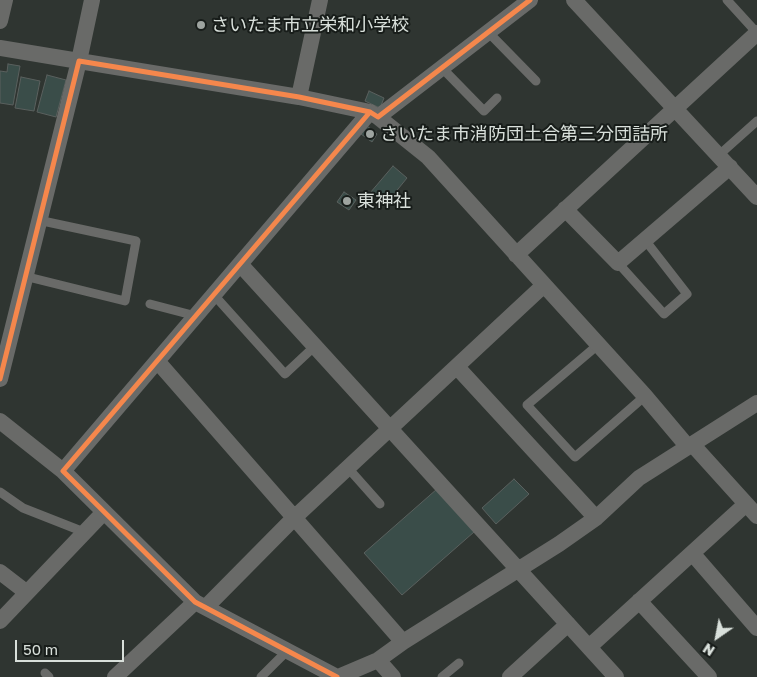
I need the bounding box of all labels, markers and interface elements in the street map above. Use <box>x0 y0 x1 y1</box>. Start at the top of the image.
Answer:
place label: さいたま市立栄和小学校 <box>211 14 409 36</box>
marker: さいたま市立栄和小学校 <box>195 19 207 31</box>
place label: さいたま市消防団土合第三分団詰所 <box>380 123 668 145</box>
marker: さいたま市消防団土合第三分団詰所 <box>364 128 376 140</box>
place label: 東神社 <box>357 190 411 212</box>
marker: 東神社 <box>341 195 353 207</box>
north arrow <box>692 612 742 662</box>
scale bar <box>18 630 126 662</box>
text: 50 m <box>23 640 58 658</box>
text: N <box>699 640 718 660</box>

